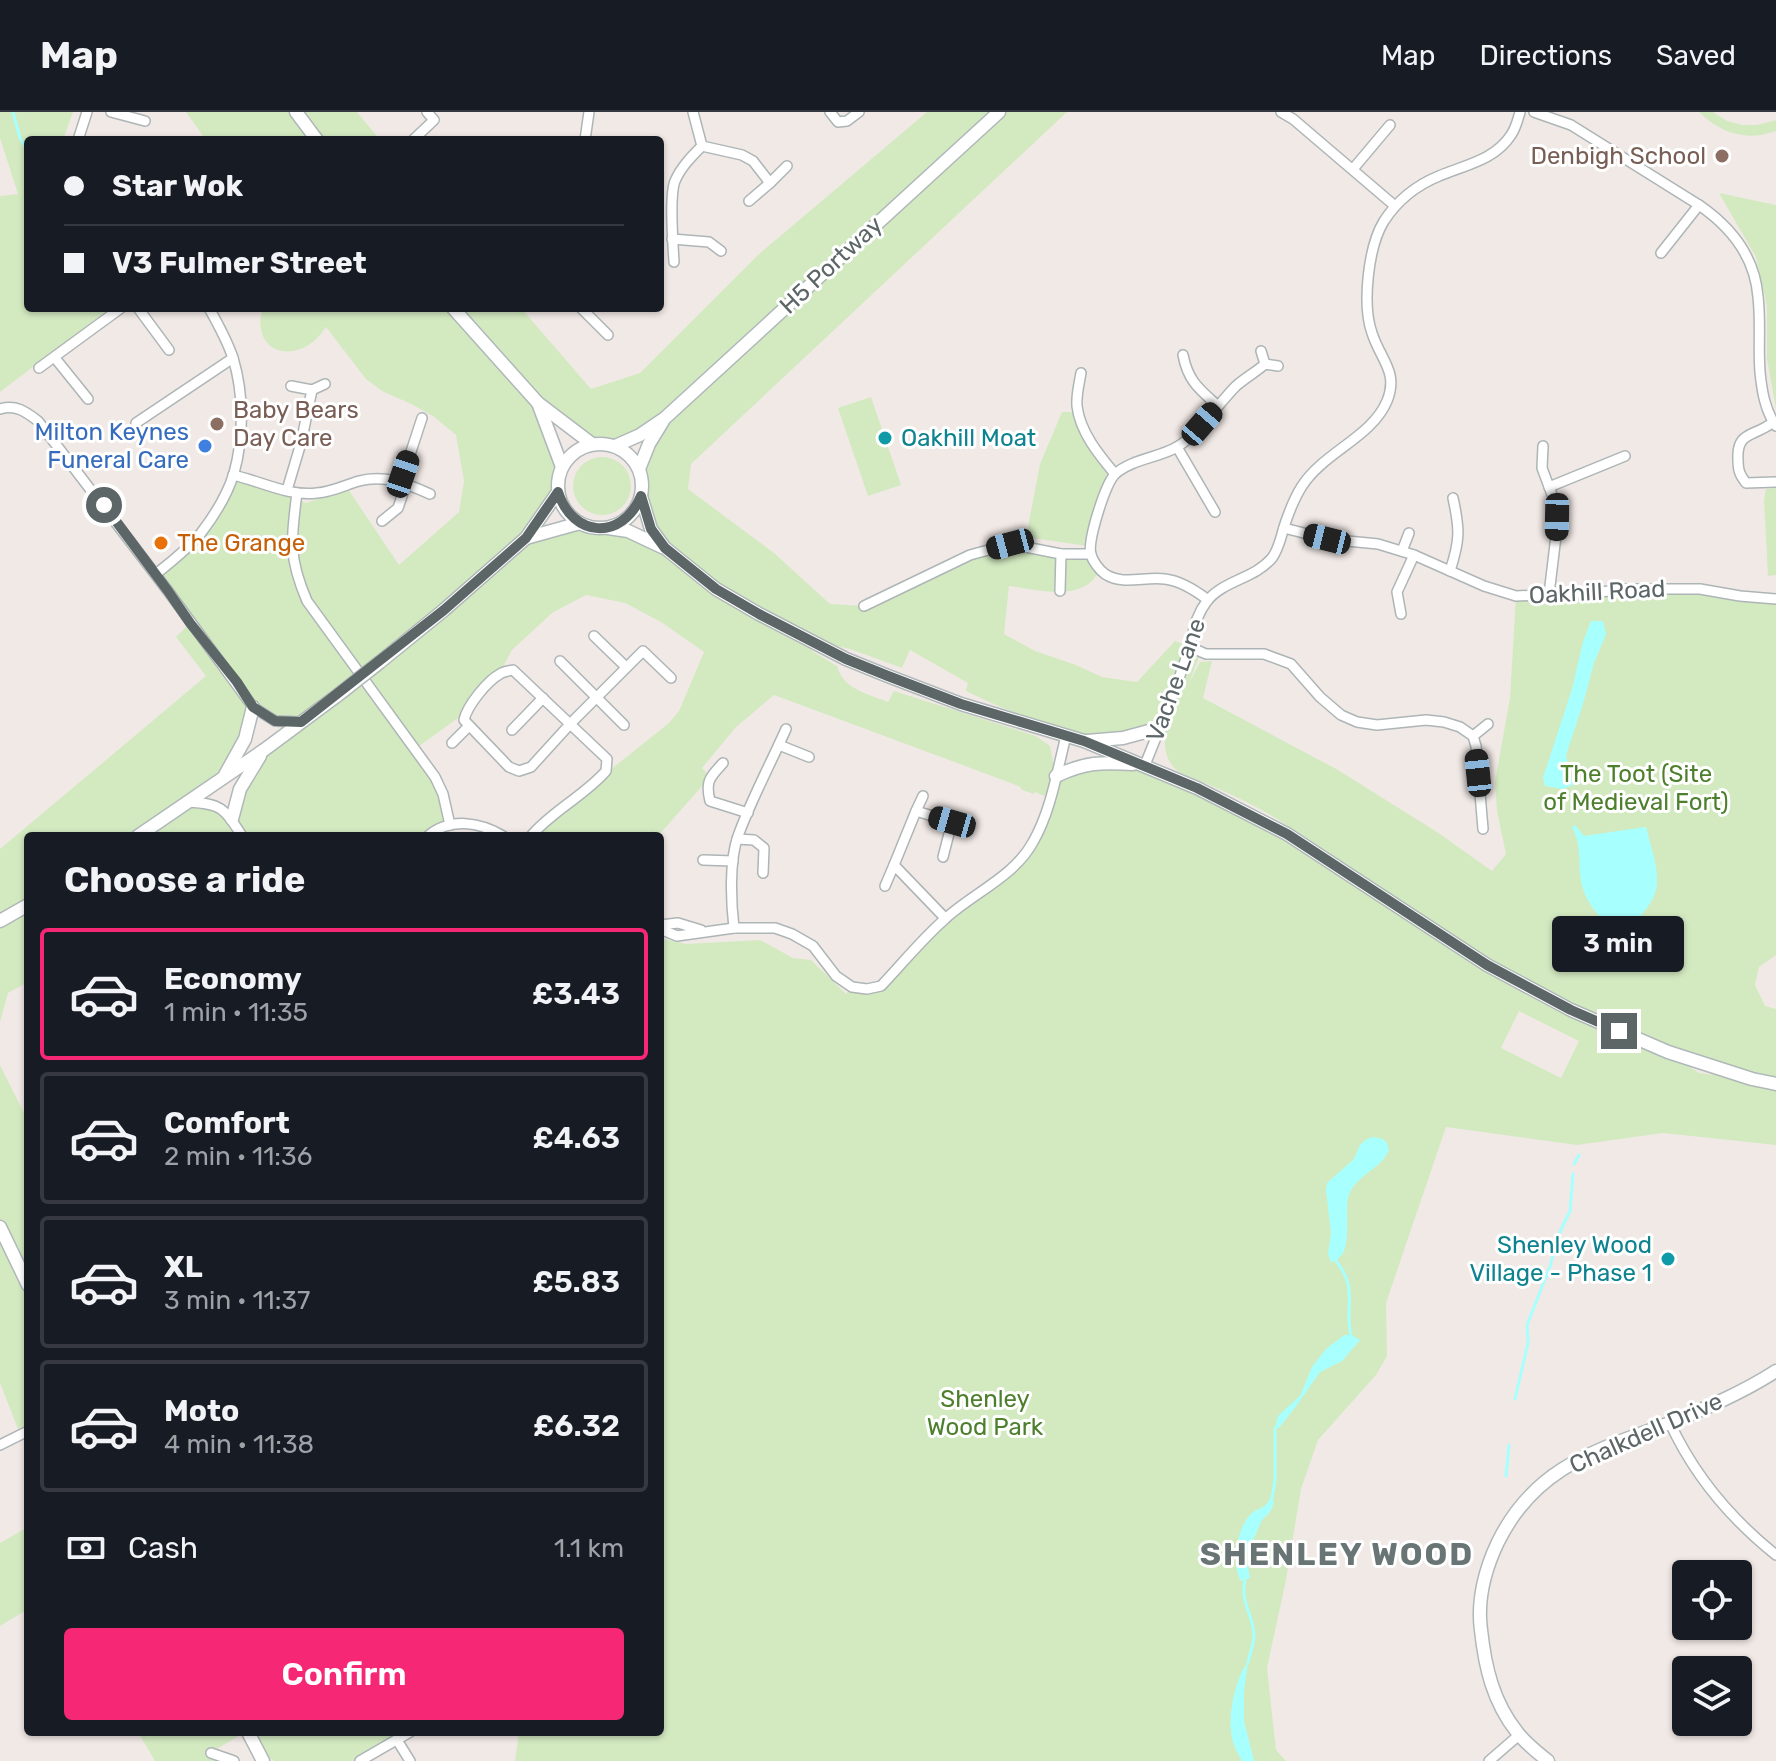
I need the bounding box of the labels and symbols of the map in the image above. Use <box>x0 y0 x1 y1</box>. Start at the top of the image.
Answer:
place label: Denbigh School <box>1530 142 1706 170</box>
marker: Denbigh School <box>1713 147 1731 165</box>
street label: H5 Portway <box>774 210 888 320</box>
place label: Baby Bears Day Care <box>233 396 359 452</box>
car <box>1177 398 1227 450</box>
marker: Baby Bears Day Care <box>208 415 226 433</box>
place label: Milton Keynes Funeral Care <box>35 418 189 474</box>
place label: Oakhill Moat <box>901 424 1036 452</box>
marker: Oakhill Moat <box>876 429 894 447</box>
marker: Milton Keynes Funeral Care <box>196 437 214 455</box>
car <box>384 447 422 501</box>
route start <box>86 487 122 523</box>
car <box>1545 493 1569 541</box>
car <box>1301 522 1353 556</box>
car <box>984 526 1036 562</box>
place label: The Grange <box>177 529 305 557</box>
marker: The Grange <box>152 534 170 552</box>
street label: Oakhill Road <box>1528 574 1666 610</box>
street label: Vache Lane <box>1141 614 1211 746</box>
car <box>1464 748 1492 798</box>
park label: The Toot (Site of Medieval Fort) <box>1543 760 1729 816</box>
car <box>926 804 978 840</box>
callout: 3 min <box>1553 915 1685 971</box>
route end <box>1601 1013 1637 1049</box>
place label: Shenley Wood Village - Phase 1 <box>1469 1231 1652 1287</box>
marker: Shenley Wood Village - Phase 1 <box>1659 1250 1677 1268</box>
park label: Shenley Wood Park <box>927 1385 1044 1441</box>
street label: Chalkdell Drive <box>1565 1387 1727 1479</box>
district label: SHENLEY WOOD <box>1200 1535 1474 1573</box>

